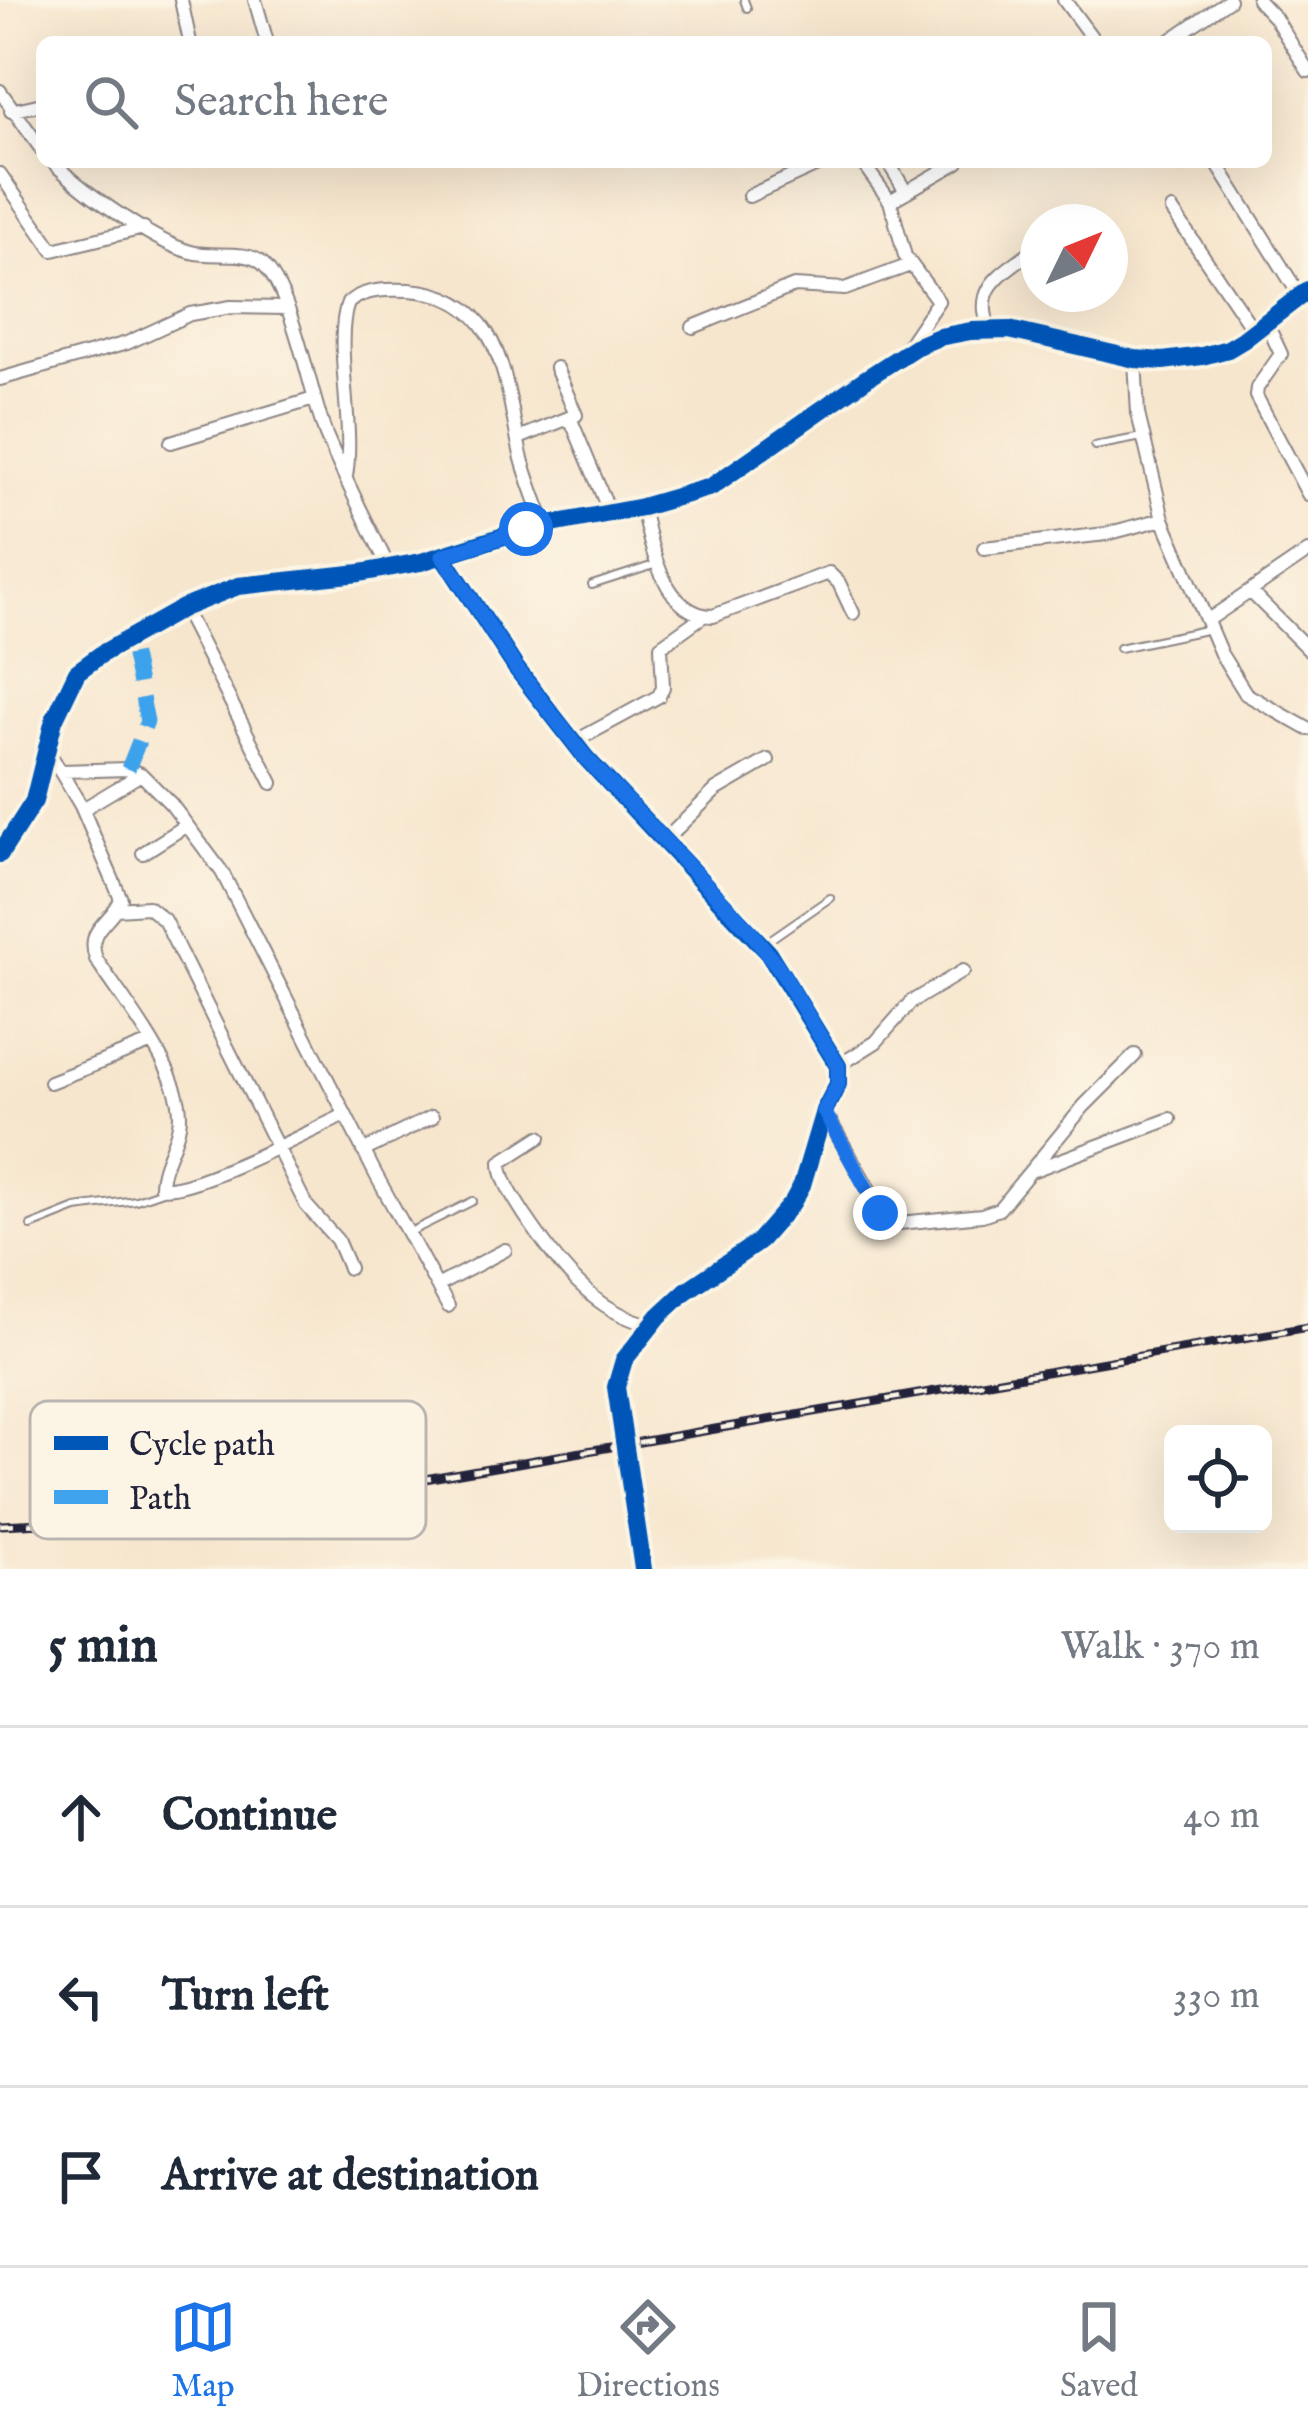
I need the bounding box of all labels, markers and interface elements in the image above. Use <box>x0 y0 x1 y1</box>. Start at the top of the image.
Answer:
search box <box>36 36 1272 168</box>
icon: search <box>78 69 144 135</box>
text: Search here <box>174 74 388 131</box>
north arrow <box>1020 204 1128 312</box>
route start <box>499 502 553 556</box>
route end <box>853 1186 907 1240</box>
legend <box>30 1401 426 1539</box>
text: Cycle path <box>129 1425 275 1467</box>
map controls <box>1164 1425 1272 1533</box>
button: locate <box>1164 1425 1272 1533</box>
text: Path <box>129 1479 191 1521</box>
text: 5 min <box>48 1615 158 1680</box>
text: Walk · 370 m <box>1061 1623 1260 1672</box>
icon: ahead <box>48 1784 114 1850</box>
text: Continue <box>162 1788 337 1845</box>
text: 40 m <box>1183 1792 1260 1841</box>
icon: left <box>48 1964 114 2030</box>
text: Turn left <box>162 1968 329 2025</box>
text: 330 m <box>1173 1972 1260 2021</box>
icon: arrive <box>48 2144 114 2210</box>
text: Arrive at destination <box>162 2148 539 2205</box>
tab: Map <box>170 2294 236 2408</box>
tab: Directions <box>576 2294 720 2408</box>
tab: Saved <box>1060 2294 1138 2408</box>

